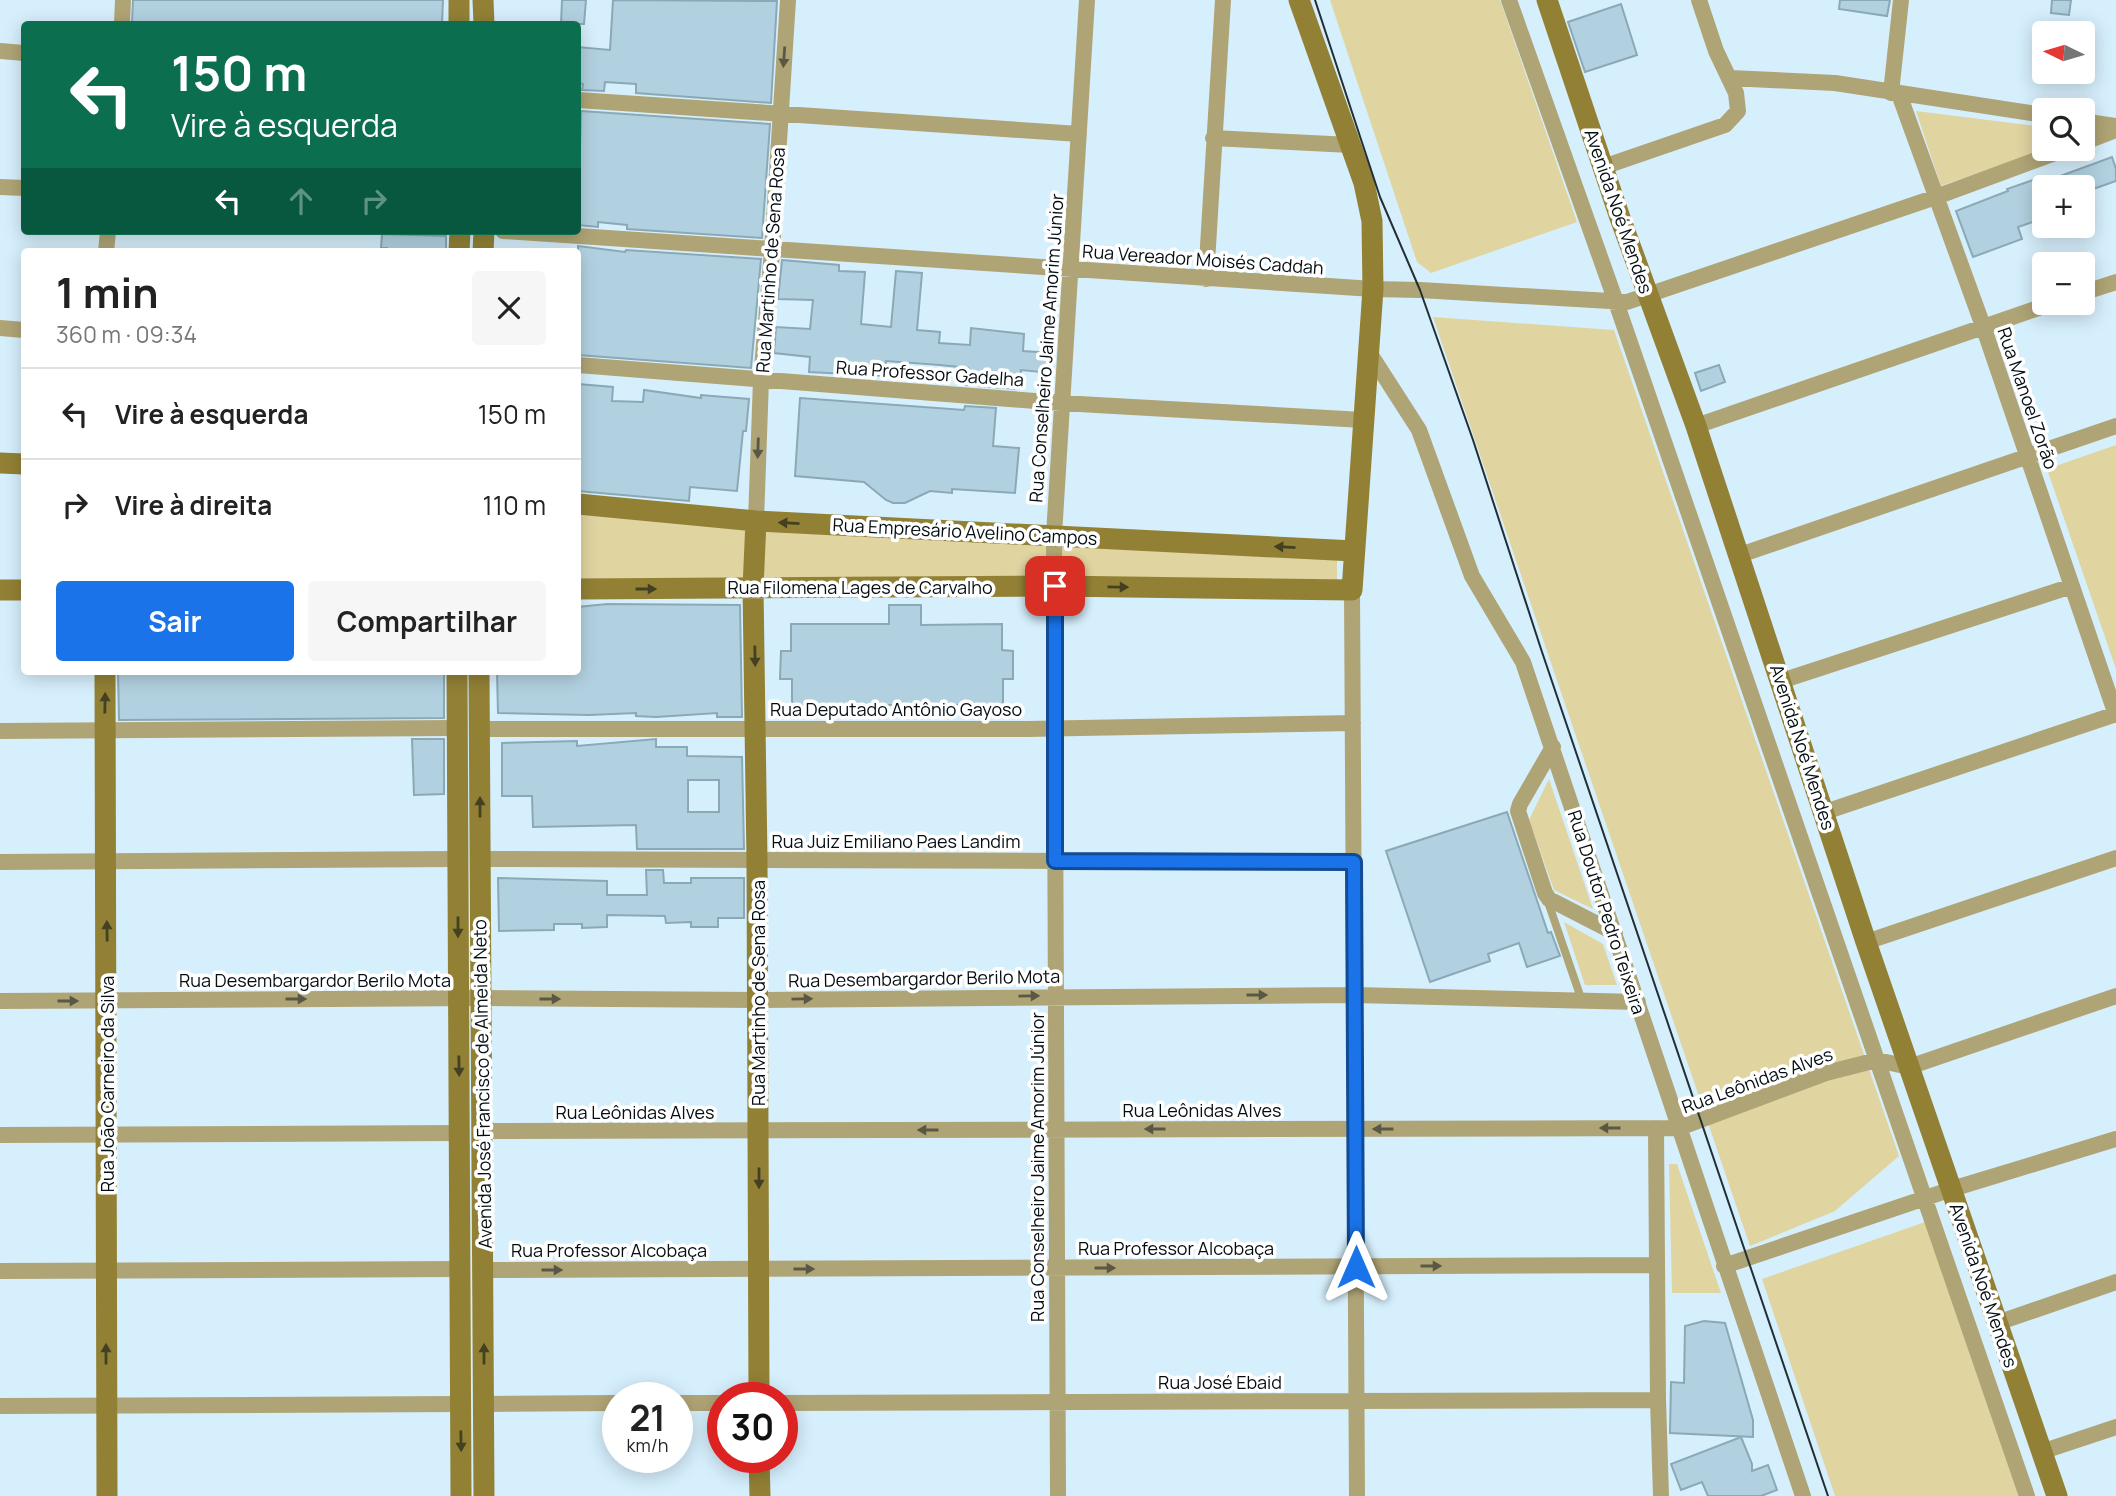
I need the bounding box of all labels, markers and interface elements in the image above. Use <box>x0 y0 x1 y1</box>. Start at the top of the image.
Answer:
north arrow <box>2032 21 2095 84</box>
map controls <box>2032 21 2095 315</box>
text: 150 m <box>171 39 307 106</box>
one-way arrow <box>778 46 789 68</box>
icon: left <box>56 49 147 140</box>
button: search <box>2032 98 2095 161</box>
text: Vire à esquerda <box>171 103 398 147</box>
street label: Avenida Noé Mendes <box>1580 125 1658 297</box>
street label: Rua Martinho de Sena Rosa <box>750 146 790 374</box>
button: + <box>2032 175 2095 238</box>
icon: left <box>209 182 247 220</box>
icon: ahead <box>282 182 320 220</box>
icon: right <box>355 182 393 220</box>
street label: Rua Conselheiro Jaime Amorim Júnior <box>1023 192 1069 503</box>
street label: Rua Vereador Moisés Caddah <box>1082 239 1324 279</box>
button: − <box>2032 252 2095 315</box>
text: 1 min <box>56 263 159 321</box>
button: close <box>472 271 546 345</box>
text: 360 m · 09:34 <box>56 318 197 350</box>
street label: Rua Manoel Zorão <box>1992 324 2064 472</box>
street label: Rua Professor Gadelha <box>835 354 1025 392</box>
icon: left <box>56 395 94 433</box>
text: Vire à esquerda <box>115 396 308 432</box>
text: 150 m <box>478 396 546 432</box>
one-way arrow <box>753 437 764 459</box>
icon: right <box>56 486 94 524</box>
text: Vire à direita <box>115 487 272 523</box>
text: 110 m <box>483 487 546 523</box>
street label: Rua Empresário Avelino Campos <box>832 512 1098 550</box>
one-way arrow <box>778 517 800 528</box>
one-way arrow <box>1274 542 1296 553</box>
pin <box>1025 556 1085 616</box>
icon: arrive <box>1036 567 1074 605</box>
street label: Rua Filomena Lages de Carvalho <box>727 575 993 599</box>
button: Sair <box>56 581 294 661</box>
button: Compartilhar <box>308 581 546 661</box>
one-way arrow <box>1107 581 1129 593</box>
one-way arrow <box>635 583 657 595</box>
one-way arrow <box>749 646 760 668</box>
street label: Avenida Noé Mendes <box>1765 661 1841 833</box>
one-way arrow <box>99 692 111 714</box>
street label: Rua Deputado Antônio Gayoso <box>770 697 1022 721</box>
one-way arrow <box>474 796 486 818</box>
street label: Rua Doutor Pedro Teixeira <box>1563 807 1651 1017</box>
street label: Rua Juiz Emiliano Paes Landim <box>772 829 1021 853</box>
street label: Rua Martinho de Sena Rosa <box>746 880 770 1106</box>
one-way arrow <box>452 916 464 938</box>
street label: Avenida José Francisco de Almeida Neto <box>467 919 497 1249</box>
one-way arrow <box>101 920 112 942</box>
street label: Rua Desembargardor Berilo Mota <box>788 964 1060 992</box>
street label: Rua Desembargardor Berilo Mota <box>179 968 451 992</box>
street label: Rua João Carneiro da Silva <box>95 976 119 1192</box>
one-way arrow <box>1246 989 1268 1001</box>
one-way arrow <box>1018 990 1040 1002</box>
one-way arrow <box>285 993 307 1005</box>
one-way arrow <box>539 993 561 1004</box>
one-way arrow <box>791 993 813 1005</box>
one-way arrow <box>57 995 79 1007</box>
street label: Rua Conselheiro Jaime Amorim Júnior <box>1025 1012 1049 1322</box>
street label: Rua Leônidas Alves <box>1678 1042 1836 1118</box>
one-way arrow <box>453 1056 465 1078</box>
street label: Rua Leônidas Alves <box>1123 1098 1281 1122</box>
street label: Rua Leônidas Alves <box>556 1100 714 1124</box>
one-way arrow <box>1599 1122 1621 1134</box>
one-way arrow <box>1372 1123 1394 1135</box>
one-way arrow <box>917 1124 939 1136</box>
one-way arrow <box>1144 1124 1166 1135</box>
one-way arrow <box>753 1167 765 1189</box>
street label: Avenida Noé Mendes <box>1945 1199 2023 1371</box>
position arrow <box>1319 1230 1393 1304</box>
street label: Rua Professor Alcobaça <box>1078 1236 1274 1260</box>
street label: Rua Professor Alcobaça <box>511 1238 707 1262</box>
one-way arrow <box>1420 1260 1442 1272</box>
one-way arrow <box>1095 1262 1117 1274</box>
one-way arrow <box>794 1263 816 1275</box>
one-way arrow <box>542 1264 564 1276</box>
one-way arrow <box>100 1343 112 1365</box>
one-way arrow <box>478 1343 489 1365</box>
street label: Rua José Ebaid <box>1158 1370 1282 1394</box>
speed limit sign: 30 <box>707 1382 798 1473</box>
text: 21 <box>629 1394 666 1442</box>
one-way arrow <box>455 1430 467 1452</box>
text: km/h <box>627 1433 668 1457</box>

